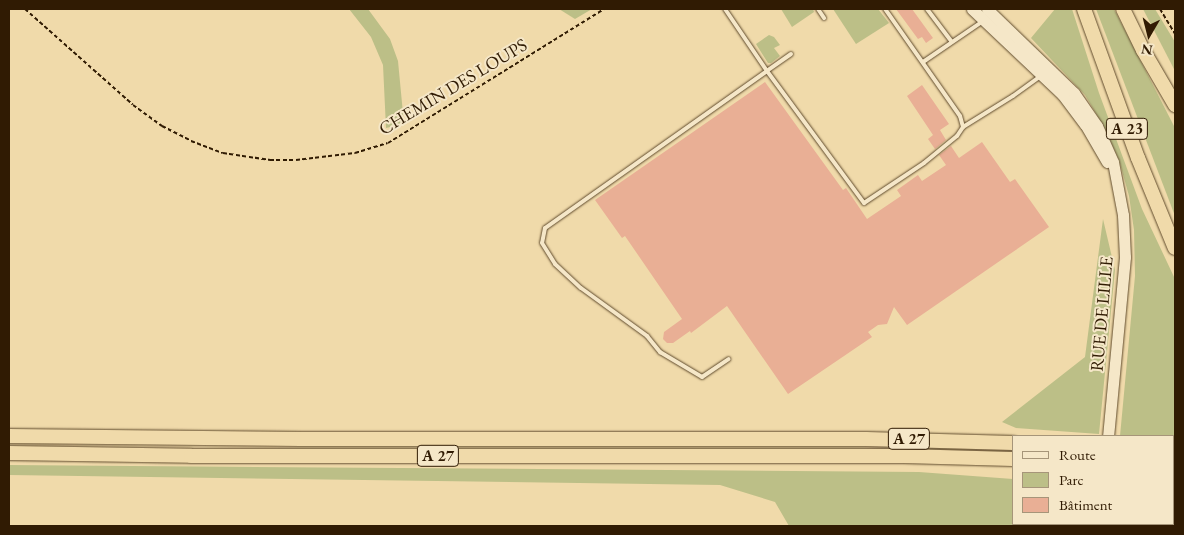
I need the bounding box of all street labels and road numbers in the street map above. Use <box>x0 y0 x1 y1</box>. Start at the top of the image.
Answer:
street label: CHEMIN DES LOUPS <box>375 34 531 140</box>
road number: A 23 <box>1106 116 1148 142</box>
street label: RUE DE LILLE <box>1086 256 1118 372</box>
road number: A 27 <box>888 426 930 452</box>
road number: A 27 <box>417 442 459 470</box>

